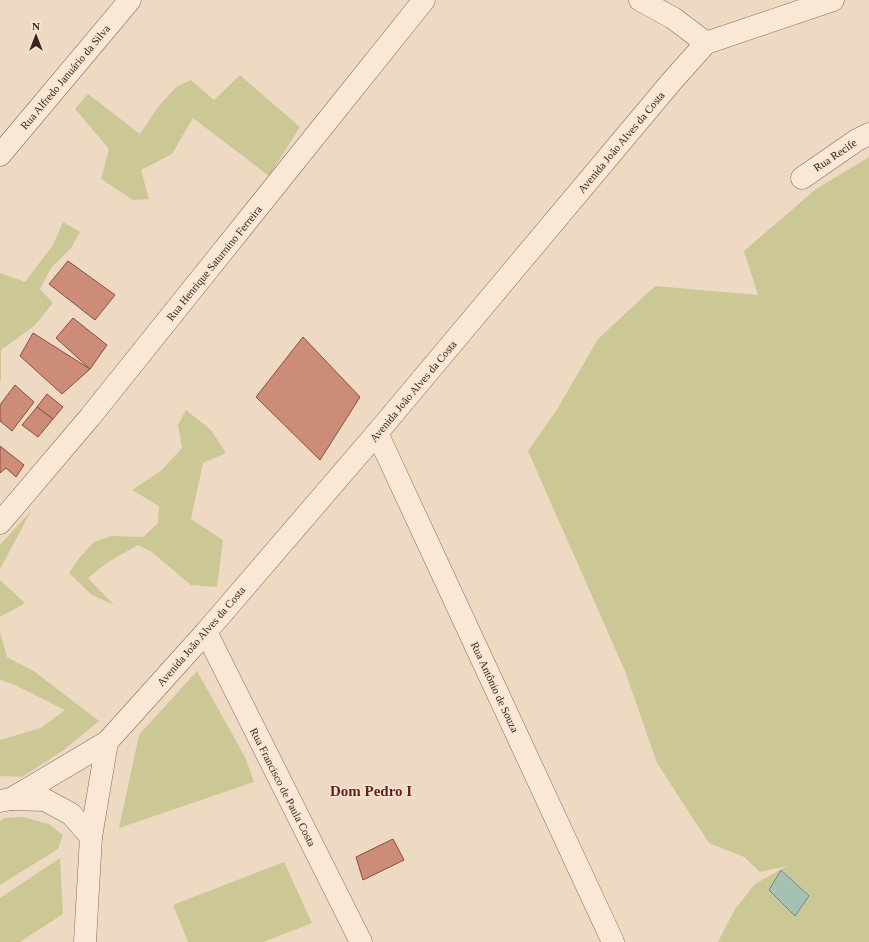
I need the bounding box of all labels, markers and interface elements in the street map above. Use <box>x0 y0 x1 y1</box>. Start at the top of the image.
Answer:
north arrow <box>16 16 56 56</box>
text: N <box>32 20 40 32</box>
street label: Rua Alfredo Januário da Silva <box>18 22 112 132</box>
street label: Avenida João Alves da Costa <box>575 89 667 195</box>
street label: Rua Recife <box>811 136 859 174</box>
street label: Rua Henrique Saturnino Ferreira <box>164 203 264 323</box>
street label: Avenida João Alves da Costa <box>367 338 459 444</box>
street label: Avenida João Alves da Costa <box>154 584 248 688</box>
street label: Rua Antônio de Souza <box>469 640 521 734</box>
street label: Rua Francisco de Paula Costa <box>248 726 318 848</box>
district label: Dom Pedro I <box>330 783 412 799</box>

